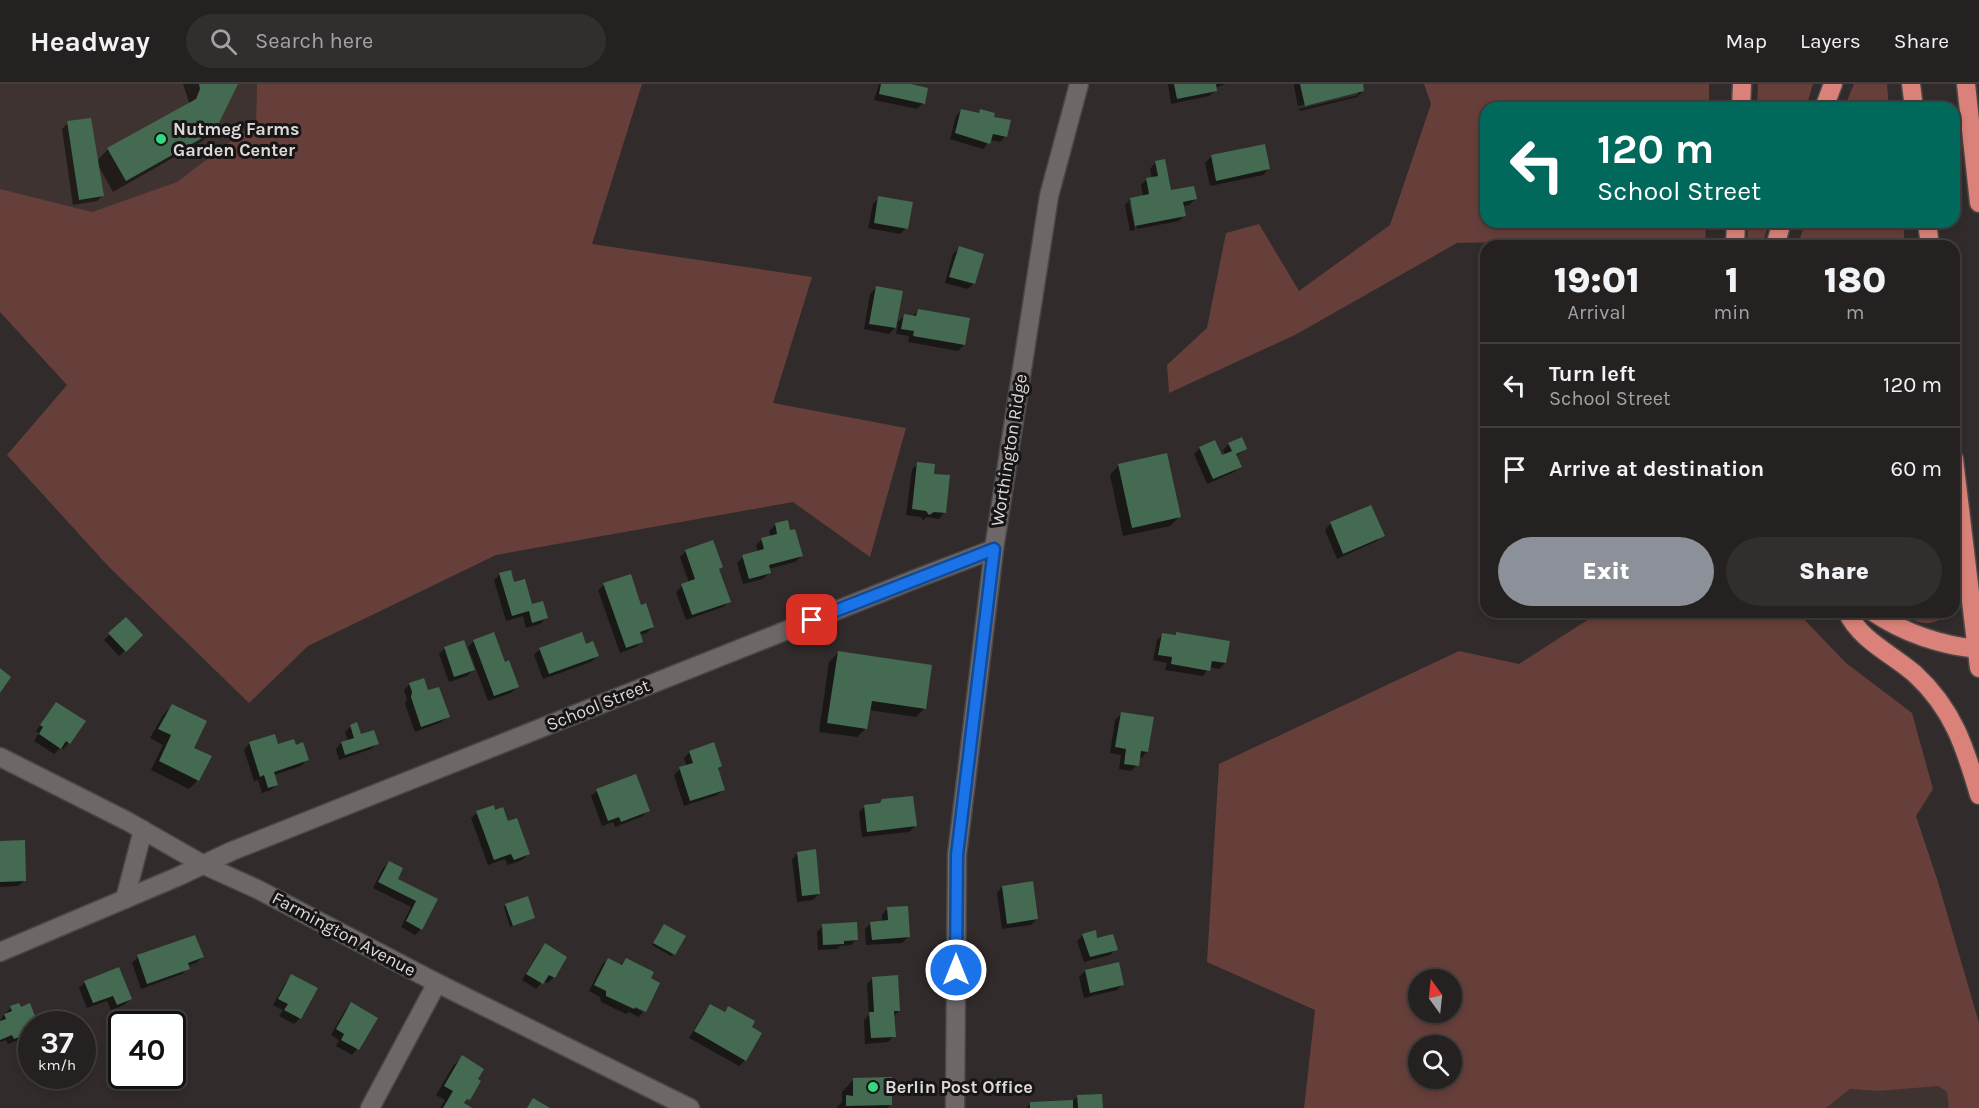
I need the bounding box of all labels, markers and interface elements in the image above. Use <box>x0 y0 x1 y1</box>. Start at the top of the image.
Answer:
search box <box>186 14 606 68</box>
text: Headway <box>30 25 150 58</box>
icon: search <box>207 25 240 58</box>
text: Search here <box>255 28 373 54</box>
text: Map <box>1725 29 1767 53</box>
text: Layers <box>1800 29 1861 53</box>
text: Share <box>1894 29 1949 53</box>
place label: Nutmeg Farms Garden Center <box>173 118 300 161</box>
text: 120 m <box>1597 124 1714 174</box>
icon: left <box>1498 126 1576 204</box>
marker: Nutmeg Farms Garden Center <box>154 132 168 146</box>
text: School Street <box>1597 175 1761 207</box>
text: 19:01 <box>1554 259 1640 301</box>
text: 1 <box>1725 259 1739 301</box>
text: 180 <box>1824 259 1886 301</box>
text: Arrival <box>1567 301 1626 324</box>
text: min <box>1713 301 1750 324</box>
text: m <box>1846 301 1864 324</box>
text: Turn left <box>1549 361 1636 387</box>
icon: left <box>1498 369 1531 402</box>
street label: Worthington Ridge <box>986 372 1032 528</box>
text: 120 m <box>1883 372 1942 398</box>
text: School Street <box>1549 387 1671 410</box>
icon: arrive <box>1498 453 1531 486</box>
text: Arrive at destination <box>1549 456 1764 482</box>
text: 60 m <box>1891 456 1942 482</box>
button: Exit <box>1498 537 1714 606</box>
button: Share <box>1726 537 1942 606</box>
pin <box>786 594 837 645</box>
icon: arrive <box>795 603 828 636</box>
street label: School Street <box>543 674 653 736</box>
street label: Farmington Avenue <box>268 887 420 981</box>
position arrow <box>924 938 988 1002</box>
north arrow <box>1408 969 1462 1023</box>
map controls <box>1408 969 1462 1089</box>
speed limit sign: 40 <box>108 1011 186 1089</box>
text: 37 <box>40 1025 74 1061</box>
button: search <box>1408 1035 1462 1089</box>
text: km/h <box>38 1056 76 1074</box>
place label: Berlin Post Office <box>885 1076 1033 1098</box>
marker: Berlin Post Office <box>866 1080 880 1094</box>

